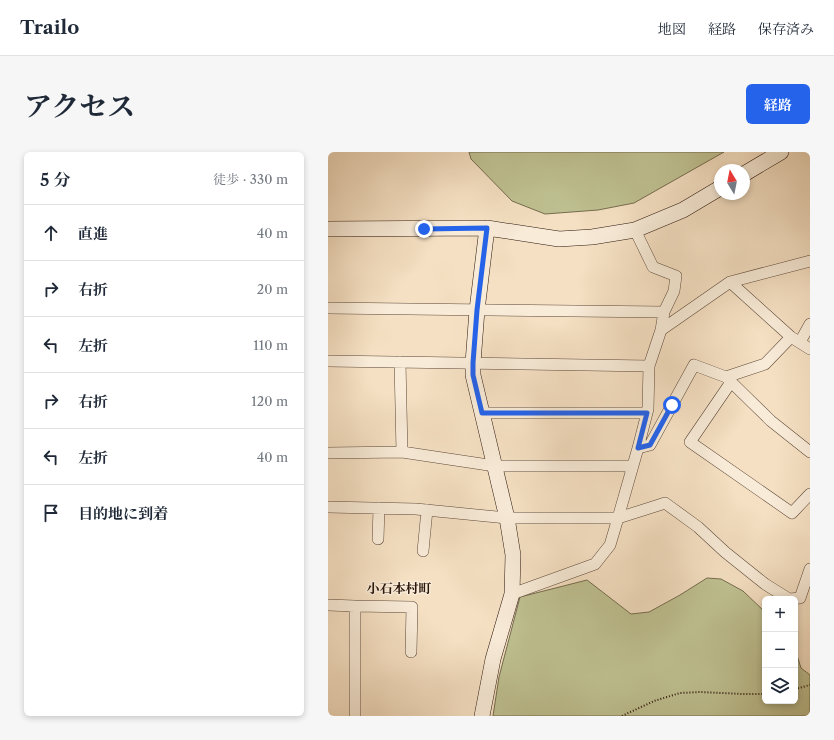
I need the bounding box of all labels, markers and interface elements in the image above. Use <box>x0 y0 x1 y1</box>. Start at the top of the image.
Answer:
text: Trailo <box>20 16 79 39</box>
text: 地図 <box>658 20 686 38</box>
text: 経路 <box>708 20 736 38</box>
text: 保存済み <box>758 20 814 38</box>
button: 経路 <box>746 84 810 124</box>
text: アクセス <box>24 89 135 123</box>
north arrow <box>714 164 750 200</box>
text: 5 分 <box>40 170 71 190</box>
text: 徒歩 · 330 m <box>213 171 288 187</box>
route end <box>415 220 433 238</box>
icon: ahead <box>40 222 62 244</box>
text: 直進 <box>78 224 108 243</box>
text: 40 m <box>257 225 288 241</box>
icon: right <box>40 278 62 300</box>
text: 右折 <box>78 280 108 299</box>
text: 20 m <box>257 281 288 297</box>
icon: left <box>40 334 62 356</box>
text: 左折 <box>78 336 108 355</box>
text: 110 m <box>253 337 288 353</box>
icon: right <box>40 390 62 412</box>
text: 右折 <box>78 392 108 411</box>
text: 120 m <box>251 393 288 409</box>
route start <box>663 396 681 414</box>
icon: left <box>40 446 62 468</box>
text: 左折 <box>78 448 108 467</box>
text: 40 m <box>257 449 288 465</box>
icon: arrive <box>40 502 62 524</box>
text: 目的地に到着 <box>78 504 168 523</box>
district label: 小石本村町 <box>366 580 432 596</box>
map controls <box>762 596 798 704</box>
button: + <box>762 596 798 632</box>
button: − <box>762 632 798 668</box>
button: layers <box>762 668 798 704</box>

